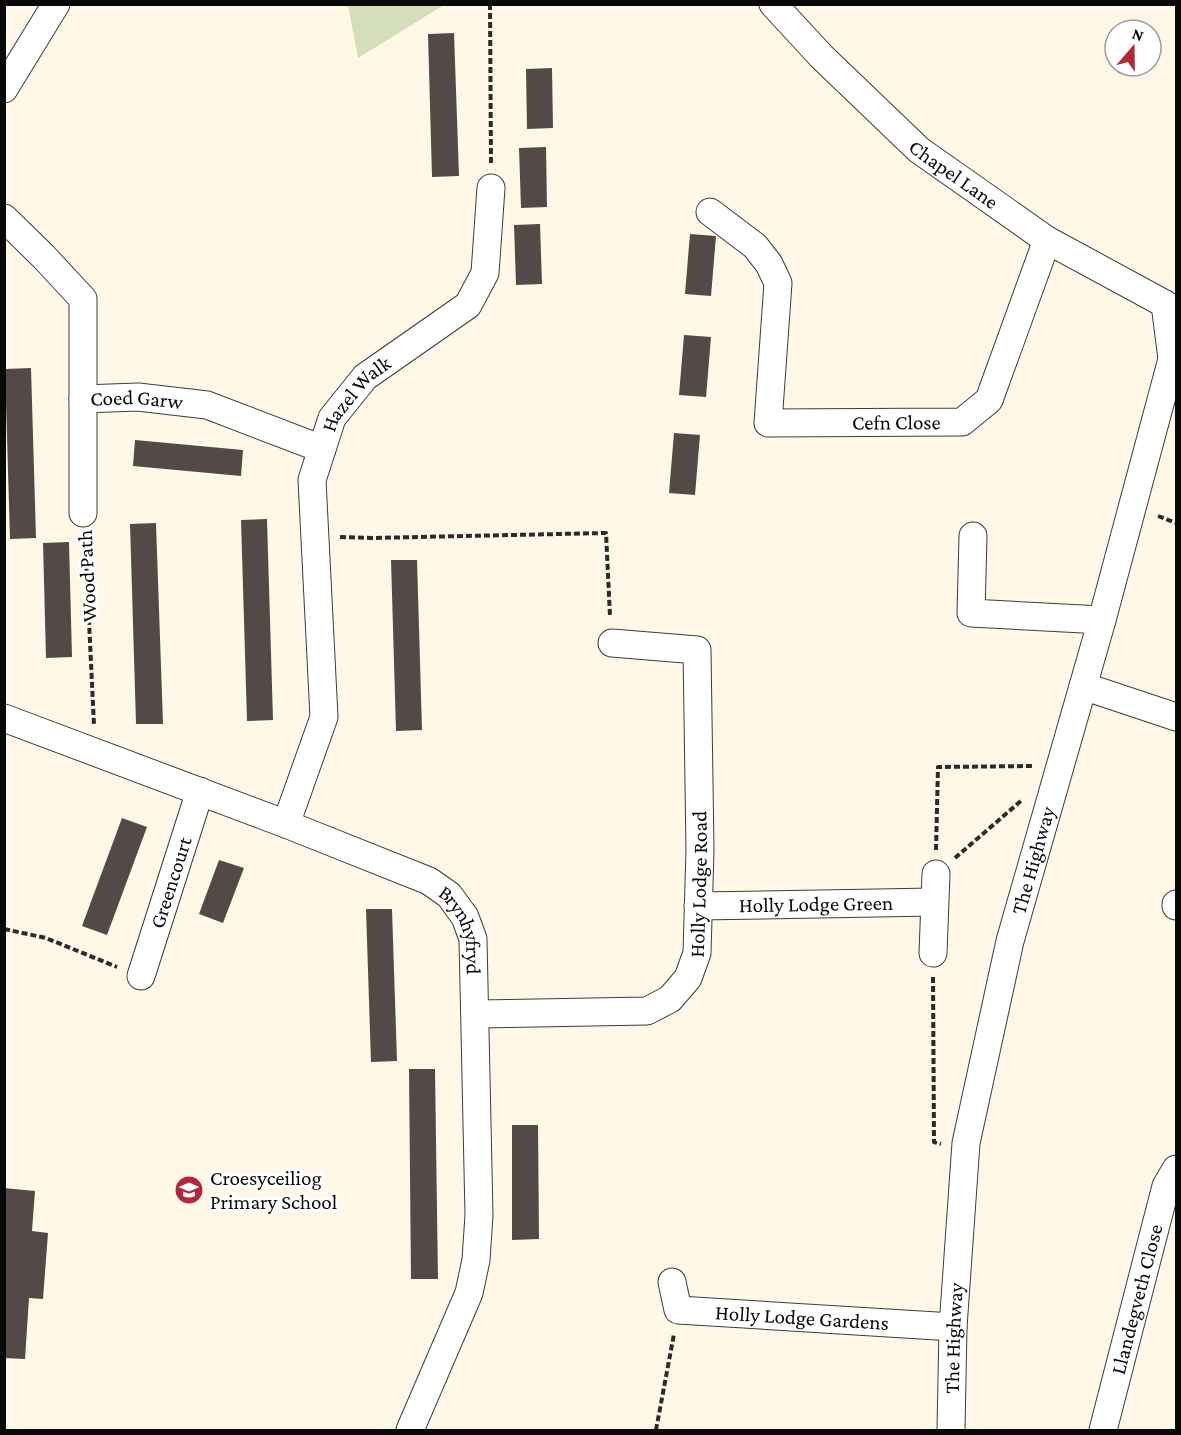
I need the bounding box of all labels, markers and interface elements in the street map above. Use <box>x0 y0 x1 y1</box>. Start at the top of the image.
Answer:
north arrow <box>1103 18 1163 78</box>
text: N <box>1130 25 1146 44</box>
street label: Chapel Lane <box>904 135 1003 214</box>
street label: Hazel Walk <box>316 351 395 434</box>
street label: Coed Garw <box>90 385 185 414</box>
street label: Cefn Close <box>852 410 941 435</box>
street label: Wood Path <box>73 529 101 623</box>
street label: The Highway <box>1006 803 1060 917</box>
street label: Holly Lodge Road <box>685 811 712 958</box>
street label: Greencourt <box>145 833 197 931</box>
street label: Brynhyfryd <box>434 880 486 975</box>
street label: Holly Lodge Green <box>739 891 893 917</box>
place label: Croesyceiliog Primary School <box>210 1166 337 1214</box>
school or university icon: Croesyceiliog Primary School <box>173 1174 205 1206</box>
street label: Llandegveth Close <box>1106 1222 1168 1377</box>
street label: The Highway <box>940 1281 968 1394</box>
street label: Holly Lodge Gardens <box>715 1300 890 1335</box>

